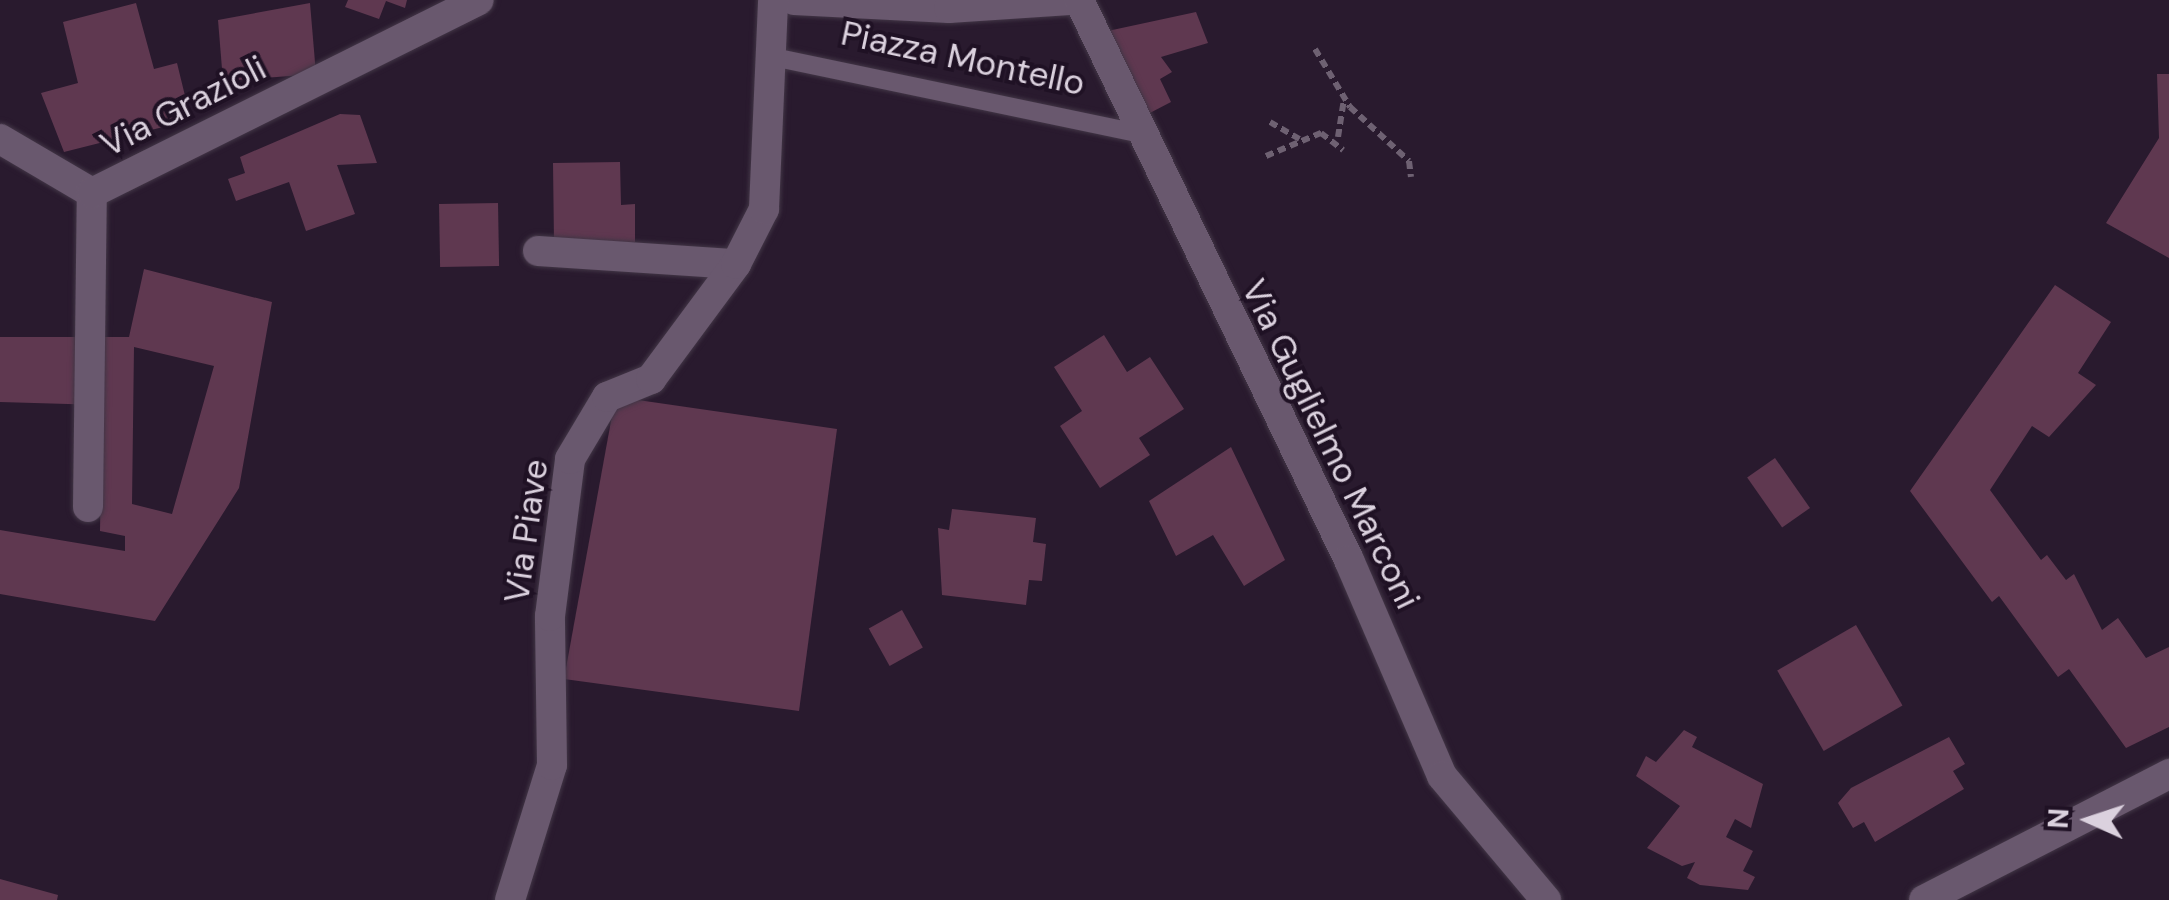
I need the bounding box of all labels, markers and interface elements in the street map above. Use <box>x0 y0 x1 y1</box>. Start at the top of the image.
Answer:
street label: Piazza Montello <box>837 12 1089 104</box>
street label: Via Grazioli <box>93 46 273 166</box>
street label: Via Guglielmo Marconi <box>1233 272 1429 616</box>
street label: Via Piave <box>495 456 557 606</box>
north arrow <box>2039 770 2139 870</box>
text: N <box>2040 807 2078 830</box>

